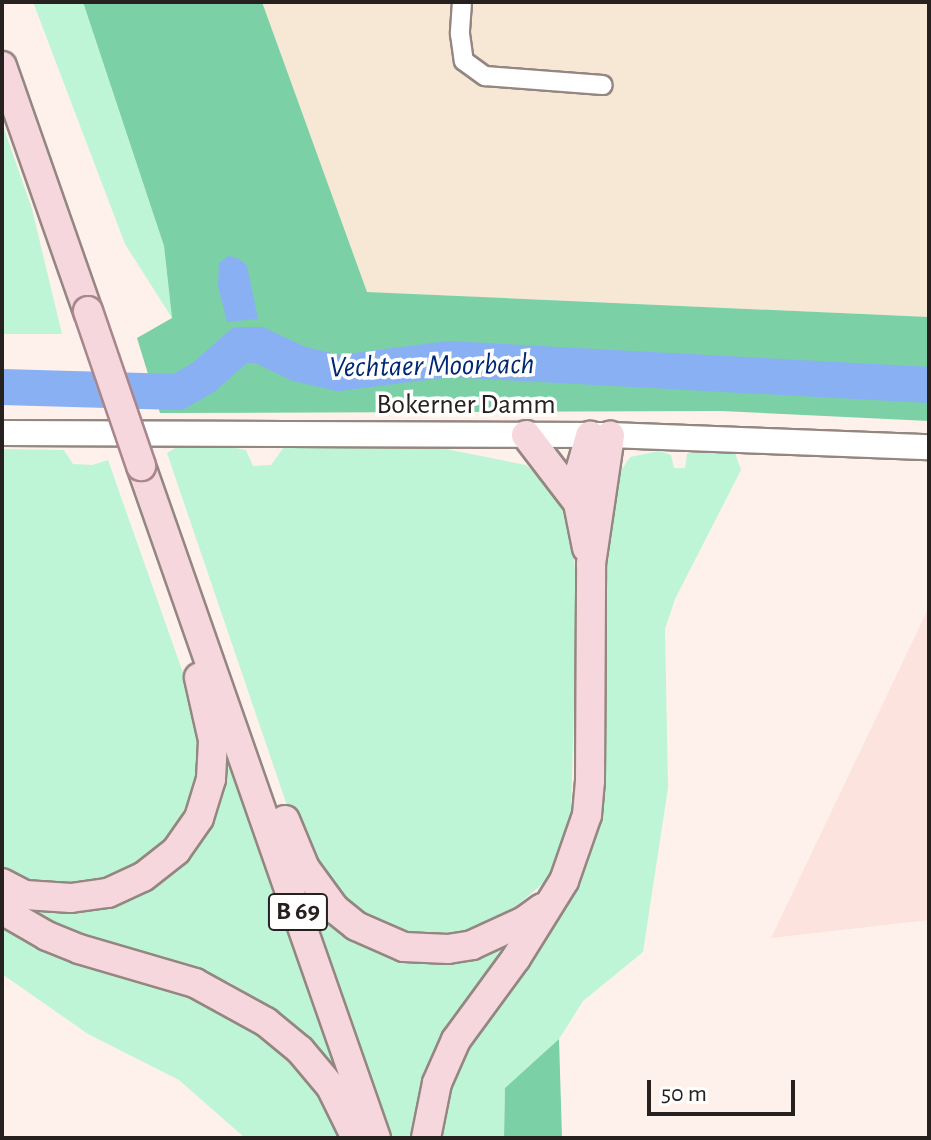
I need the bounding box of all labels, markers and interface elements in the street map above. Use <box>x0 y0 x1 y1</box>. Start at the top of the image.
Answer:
water label: Vechtaer Moorbach <box>329 346 535 386</box>
street label: Bokerner Damm <box>376 388 556 422</box>
road number: B 69 <box>266 890 330 934</box>
scale bar <box>651 1064 799 1114</box>
text: 50 m <box>661 1082 707 1106</box>

